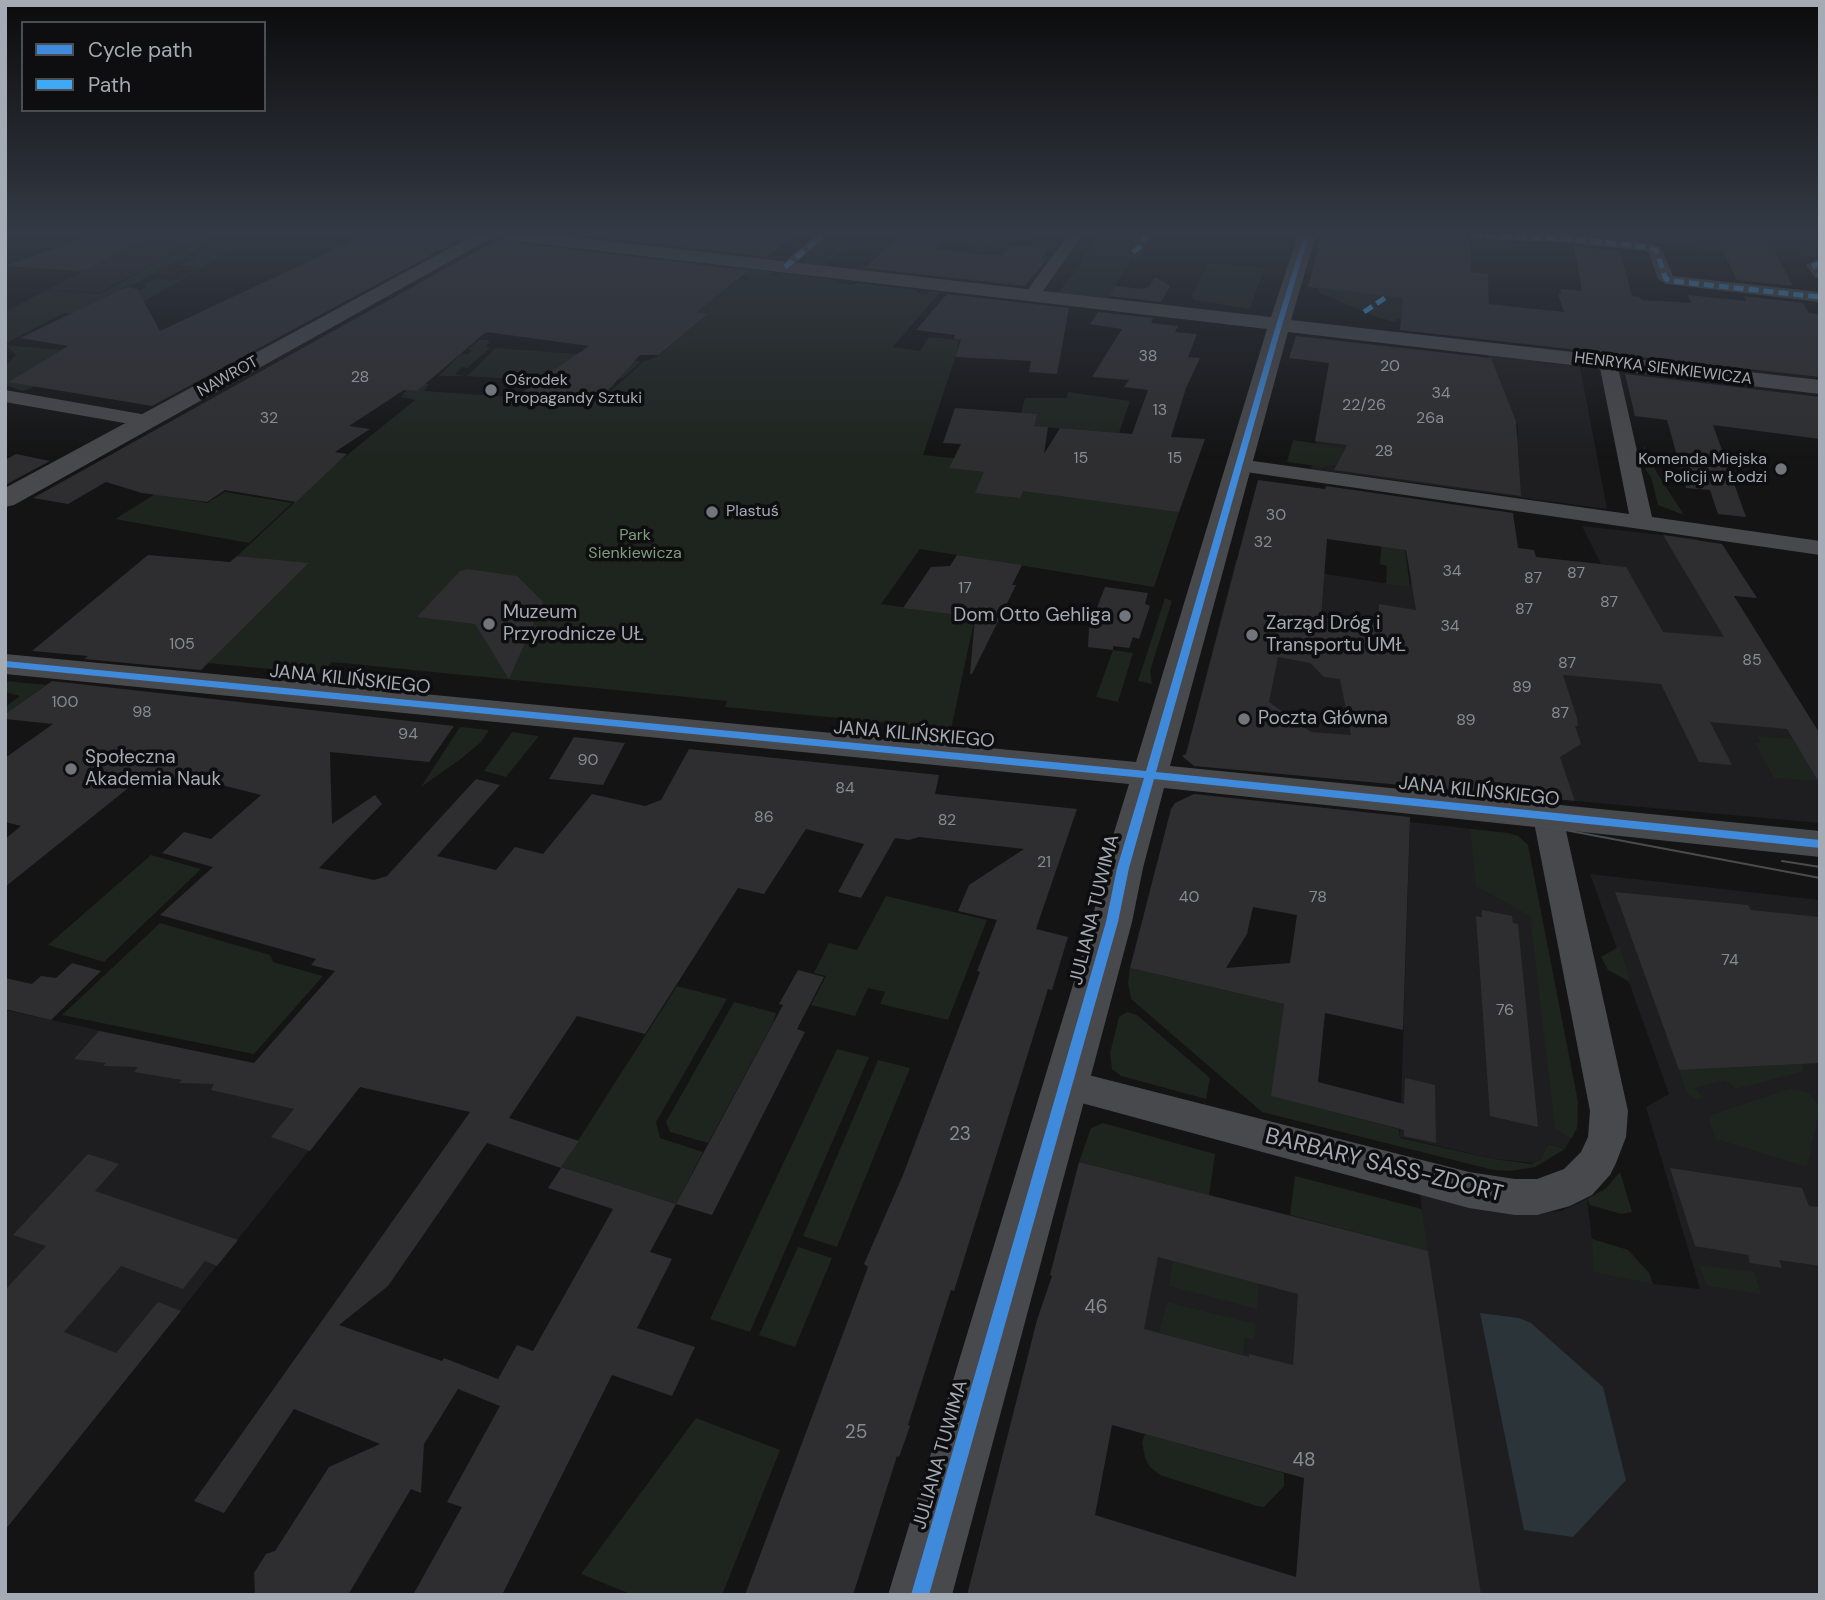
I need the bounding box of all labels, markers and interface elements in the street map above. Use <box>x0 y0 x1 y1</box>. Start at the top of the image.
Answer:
legend <box>21 21 266 112</box>
text: Cycle path <box>88 36 193 64</box>
text: Path <box>88 71 131 99</box>
house number: 38 <box>1138 347 1158 367</box>
street label: HENRYKA SIENKIEWICZA <box>1573 349 1753 389</box>
street label: NAWROT <box>194 353 262 401</box>
house number: 20 <box>1380 357 1400 377</box>
house number: 28 <box>351 368 369 388</box>
place label: Ośrodek Propagandy Sztuki <box>505 371 642 409</box>
marker: Ośrodek Propagandy Sztuki <box>483 382 499 398</box>
house number: 34 <box>1431 384 1451 404</box>
house number: 22/26 <box>1342 396 1386 416</box>
house number: 13 <box>1153 401 1167 421</box>
house number: 32 <box>260 409 278 429</box>
house number: 26a <box>1416 409 1444 429</box>
house number: 28 <box>1375 442 1393 462</box>
house number: 15 <box>1074 449 1088 469</box>
house number: 15 <box>1168 449 1182 469</box>
place label: Komenda Miejska Policji w Łodzi <box>1638 450 1767 488</box>
marker: Komenda Miejska Policji w Łodzi <box>1773 461 1789 477</box>
place label: Plastuś <box>726 502 779 522</box>
marker: Plastuś <box>704 504 720 520</box>
house number: 30 <box>1266 506 1286 526</box>
park label: Park Sienkiewicza <box>588 526 682 564</box>
house number: 32 <box>1254 533 1272 553</box>
house number: 34 <box>1442 562 1462 582</box>
house number: 87 <box>1567 564 1585 584</box>
house number: 87 <box>1524 569 1542 589</box>
house number: 17 <box>958 579 972 599</box>
house number: 87 <box>1600 593 1618 613</box>
house number: 87 <box>1515 600 1533 620</box>
place label: Muzeum Przyrodnicze UŁ <box>503 602 644 646</box>
place label: Dom Otto Gehliga <box>953 605 1111 627</box>
marker: Dom Otto Gehliga <box>1117 608 1133 624</box>
place label: Zarząd Dróg i Transportu UMŁ <box>1266 613 1406 657</box>
marker: Muzeum Przyrodnicze UŁ <box>481 616 497 632</box>
house number: 34 <box>1440 617 1460 637</box>
marker: Zarząd Dróg i Transportu UMŁ <box>1244 627 1260 643</box>
house number: 105 <box>169 635 195 655</box>
house number: 85 <box>1742 651 1762 671</box>
house number: 87 <box>1558 654 1576 674</box>
street label: JANA KILIŃSKIEGO <box>268 660 432 700</box>
house number: 89 <box>1512 678 1532 698</box>
house number: 100 <box>52 693 78 713</box>
house number: 98 <box>132 703 152 723</box>
house number: 87 <box>1551 704 1569 724</box>
place label: Poczta Główna <box>1258 708 1388 730</box>
marker: Poczta Główna <box>1236 711 1252 727</box>
house number: 89 <box>1456 711 1476 731</box>
street label: JANA KILIŃSKIEGO <box>832 717 996 753</box>
house number: 94 <box>398 725 418 745</box>
place label: Społeczna Akademia Nauk <box>85 747 221 791</box>
house number: 90 <box>578 751 598 771</box>
marker: Społeczna Akademia Nauk <box>63 761 79 777</box>
street label: JANA KILIŃSKIEGO <box>1397 772 1561 812</box>
house number: 84 <box>835 779 855 799</box>
house number: 86 <box>754 808 774 828</box>
house number: 82 <box>938 811 956 831</box>
street label: JULIANA TUWIMA <box>1065 832 1125 988</box>
house number: 21 <box>1037 853 1051 873</box>
house number: 40 <box>1179 888 1199 908</box>
house number: 78 <box>1309 888 1327 908</box>
house number: 74 <box>1721 951 1739 971</box>
house number: 76 <box>1496 1001 1514 1021</box>
street label: BARBARY SASS-ZDORT <box>1262 1123 1506 1209</box>
house number: 23 <box>949 1124 971 1146</box>
house number: 46 <box>1084 1297 1108 1319</box>
street label: JULIANA TUWIMA <box>909 1378 973 1532</box>
house number: 25 <box>845 1422 867 1444</box>
house number: 48 <box>1292 1450 1316 1472</box>

